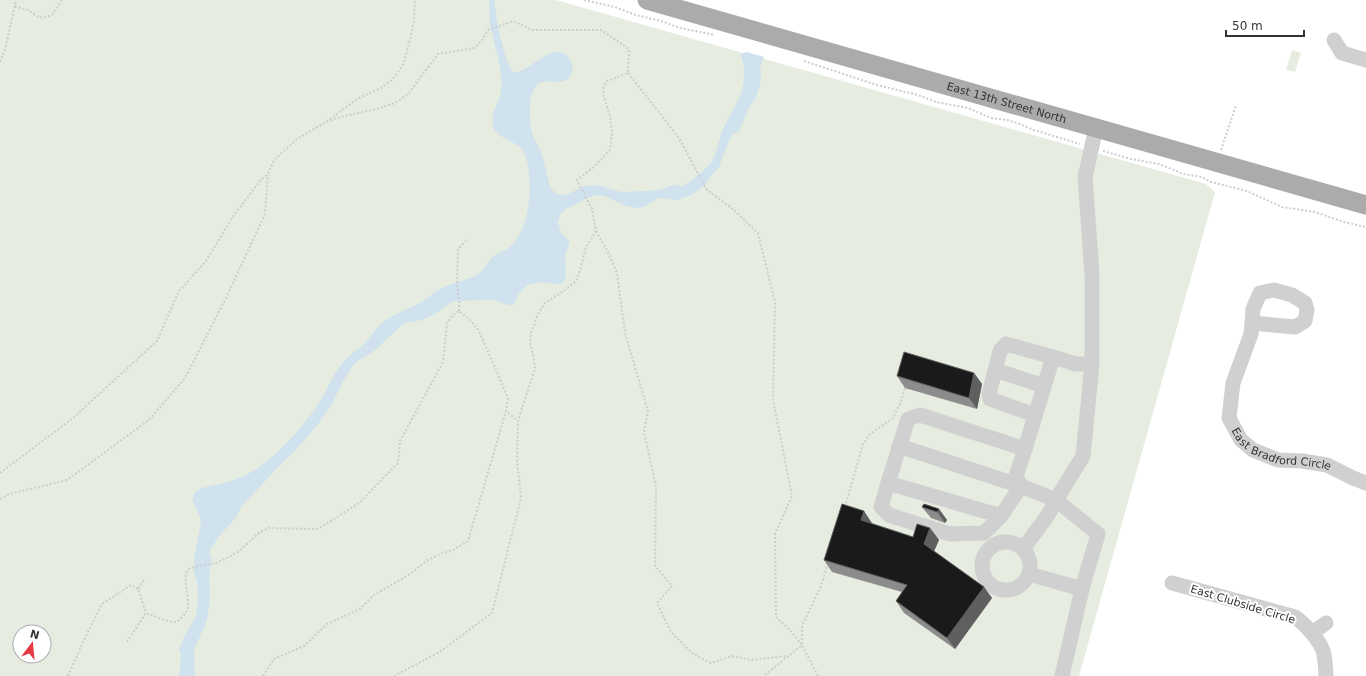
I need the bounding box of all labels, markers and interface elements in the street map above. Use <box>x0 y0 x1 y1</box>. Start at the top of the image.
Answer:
scale bar <box>1226 12 1304 38</box>
text: 50 m <box>1232 19 1263 33</box>
street label: East 13th Street North <box>945 80 1068 126</box>
street label: East Bradford Circle <box>1229 425 1334 473</box>
street label: East Clubside Circle <box>1189 582 1297 627</box>
north arrow <box>12 624 52 664</box>
text: N <box>28 627 41 642</box>

